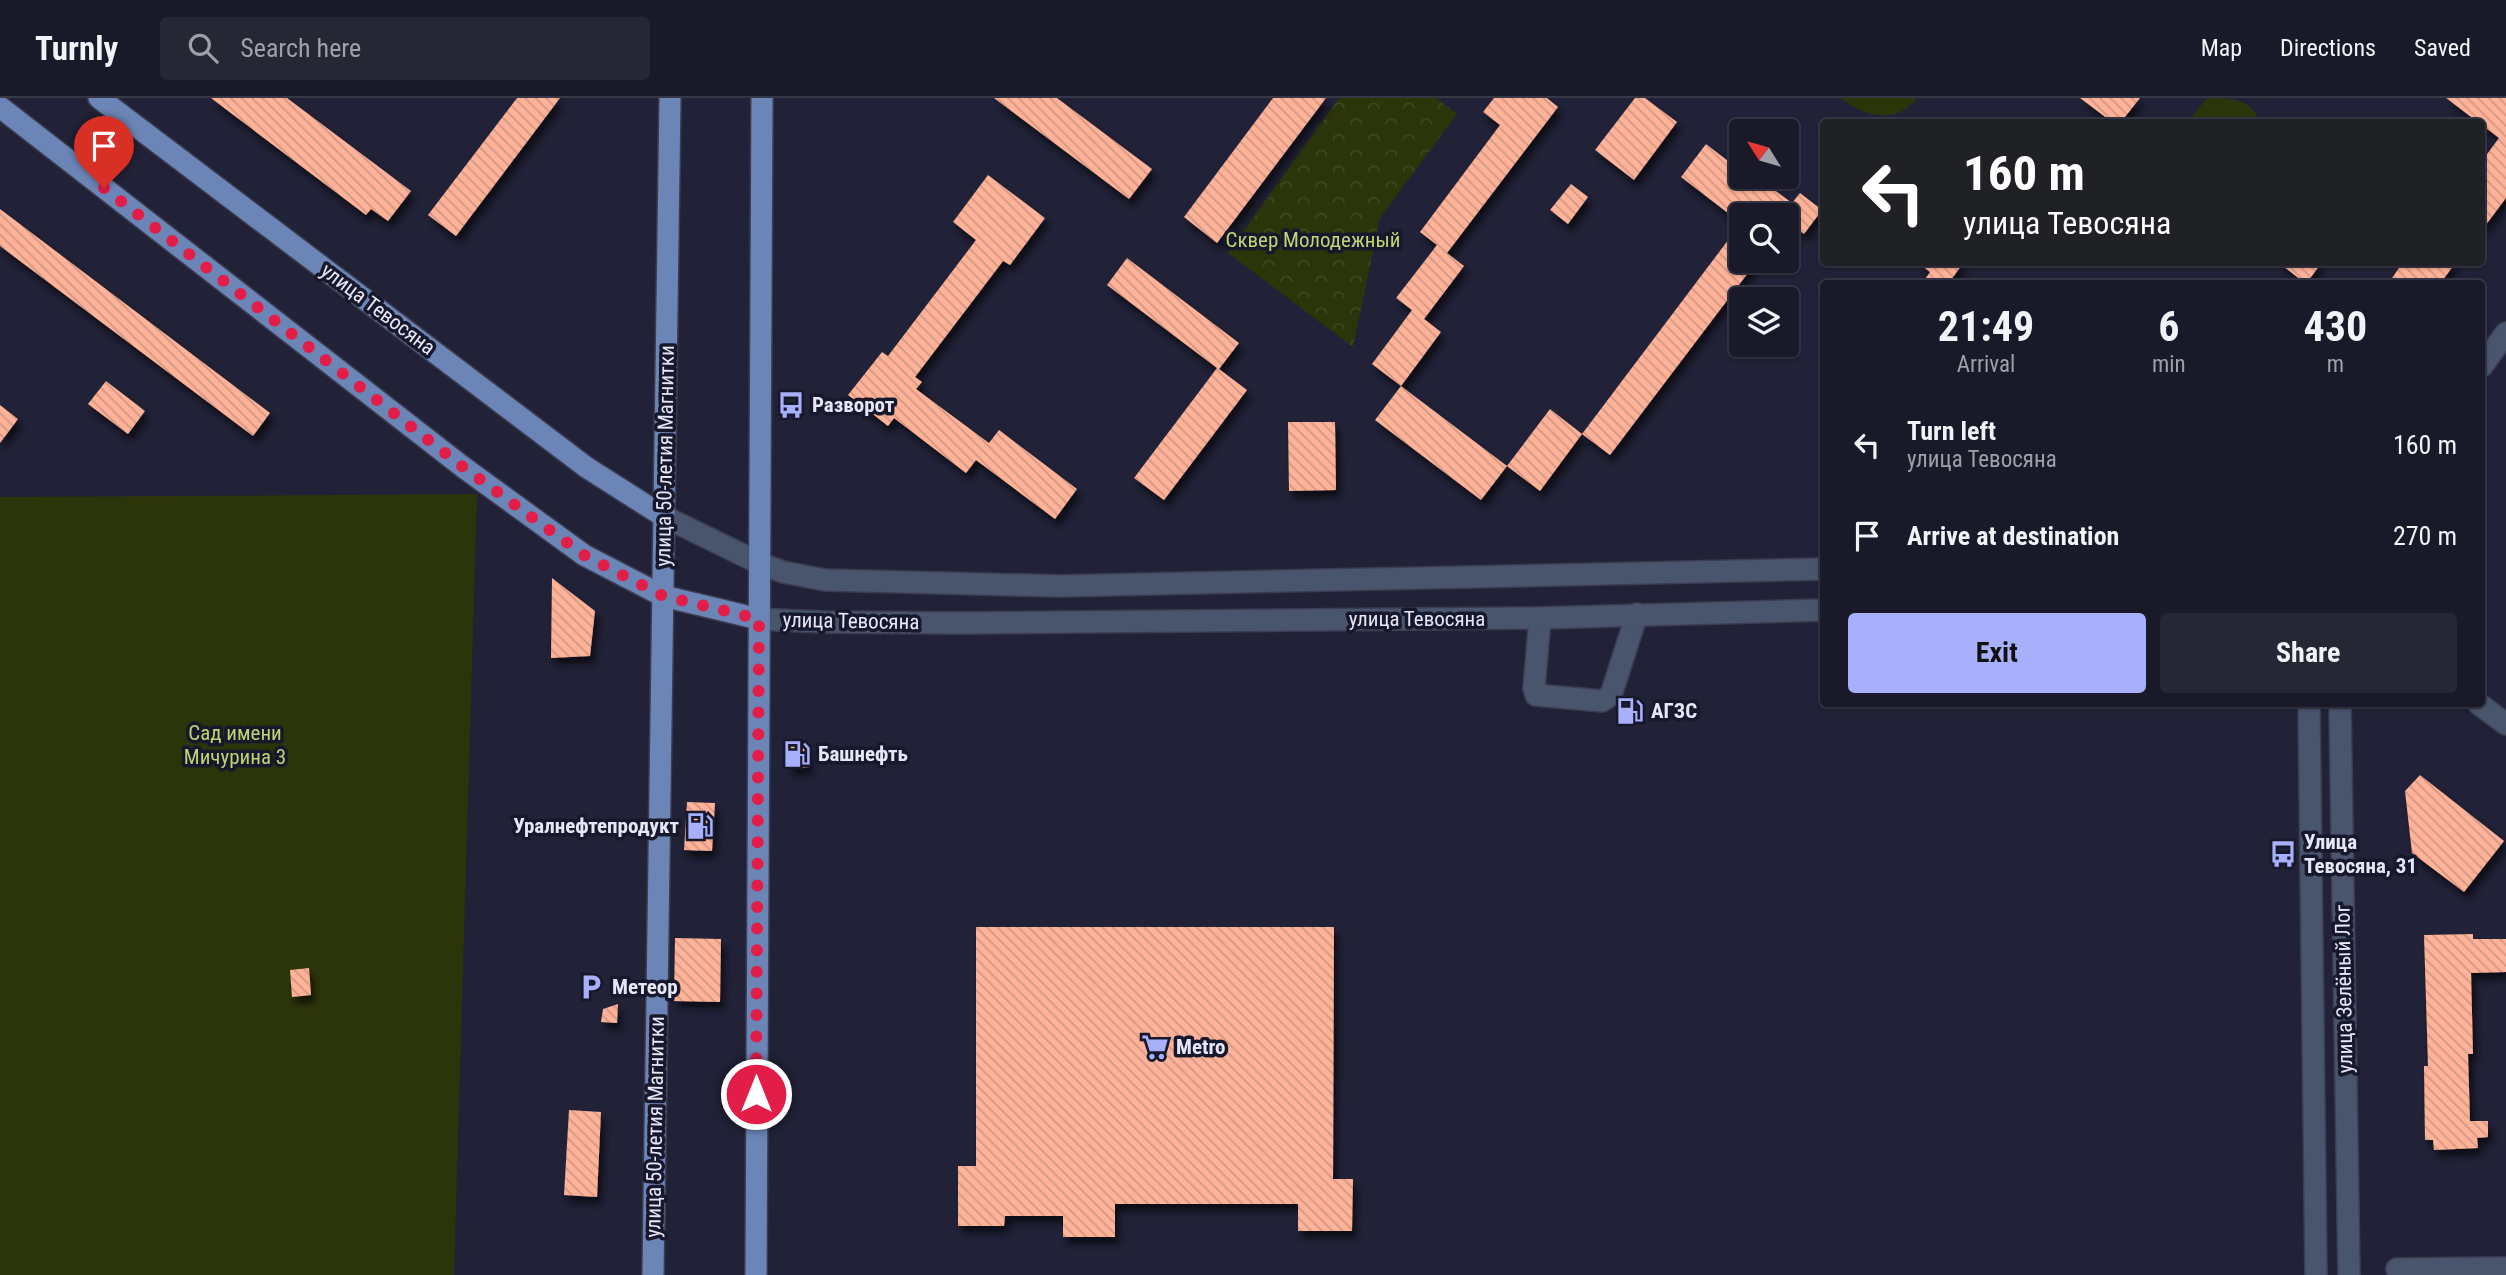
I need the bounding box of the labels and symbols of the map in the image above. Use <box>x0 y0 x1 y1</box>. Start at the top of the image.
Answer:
pin <box>74 116 134 188</box>
north arrow <box>1729 119 1799 189</box>
park label: Сквер Молодежный <box>1225 228 1401 252</box>
street label: улица Тевосяна <box>316 258 440 360</box>
street label: улица 50-летия Магнитки <box>651 345 679 567</box>
bus stop icon: Разворот <box>776 390 806 420</box>
place label: Разворот <box>812 393 895 417</box>
street label: улица Тевосяна <box>1349 607 1485 631</box>
street label: улица Тевосяна <box>782 608 920 634</box>
fuel station icon: АГЗС <box>1615 696 1645 726</box>
place label: АГЗС <box>1651 699 1697 723</box>
park label: Сад имени Мичурина 3 <box>184 721 286 769</box>
fuel station icon: Башнефть <box>782 739 812 769</box>
place label: Башнефть <box>818 742 908 766</box>
fuel station icon: Уралнефтепродукт <box>685 811 715 841</box>
place label: Уралнефтепродукт <box>513 814 679 838</box>
place label: Улица Тевосяна, 31 <box>2304 830 2417 878</box>
bus stop icon: Улица Тевосяна, 31 <box>2268 839 2298 869</box>
street label: улица Зелёный Лог <box>2331 904 2357 1074</box>
parking icon: Метеор <box>576 972 606 1002</box>
place label: Метеор <box>612 975 678 999</box>
street label: улица 50-летия Магнитки <box>641 1016 669 1238</box>
supermarket icon: Metro <box>1140 1032 1170 1062</box>
place label: Metro <box>1176 1035 1225 1059</box>
position arrow <box>719 1057 793 1131</box>

